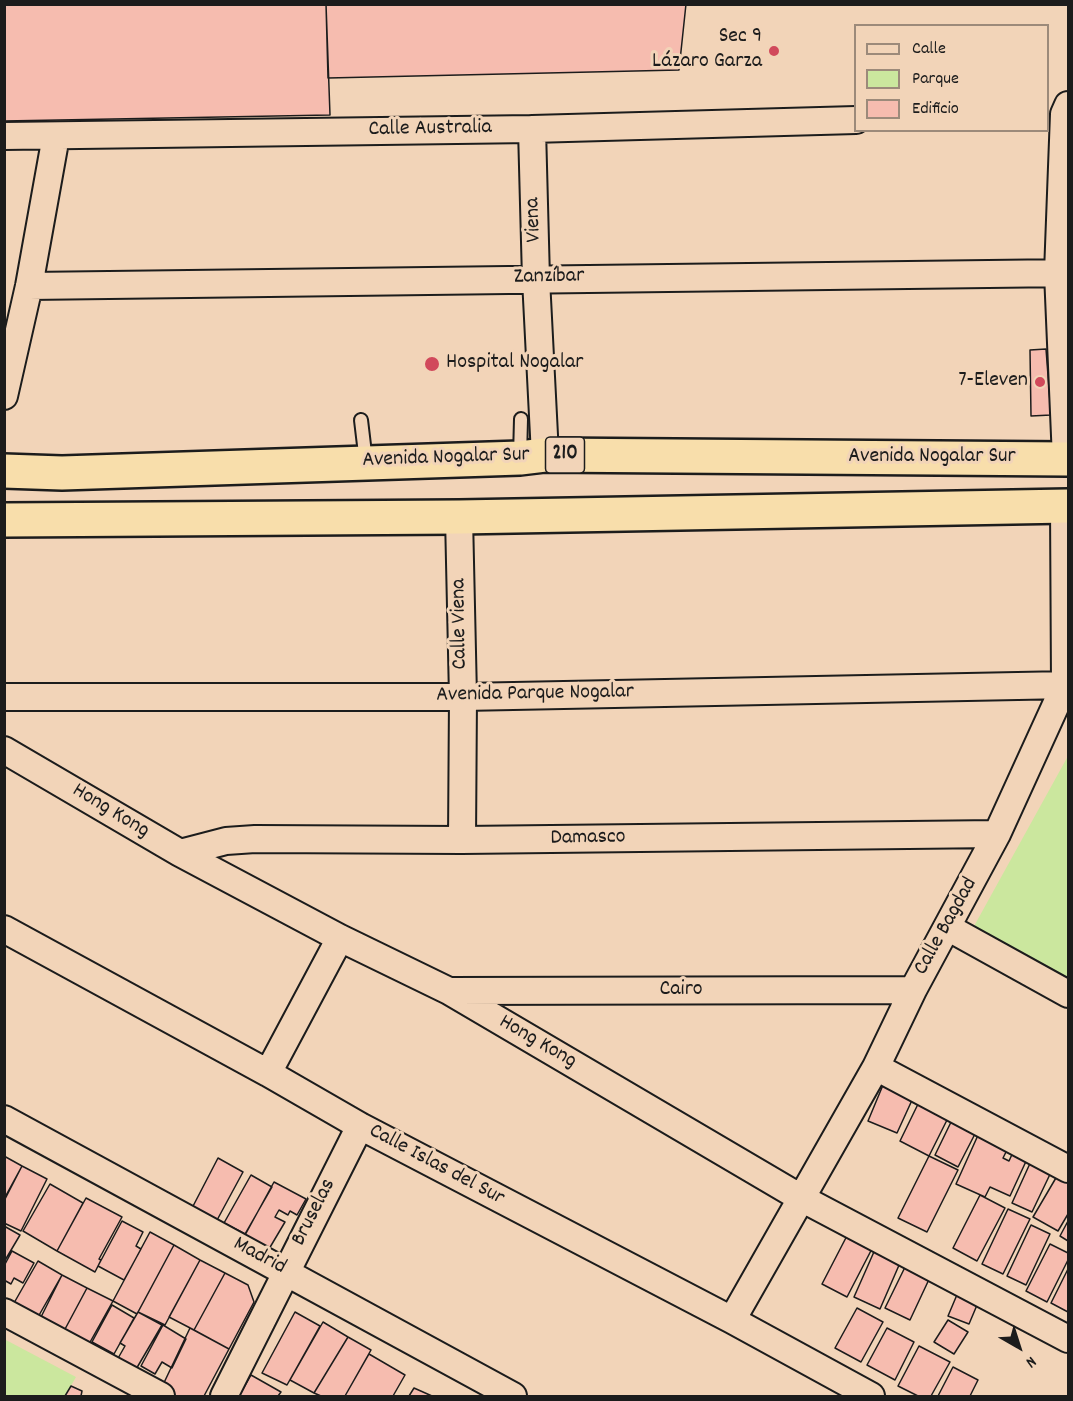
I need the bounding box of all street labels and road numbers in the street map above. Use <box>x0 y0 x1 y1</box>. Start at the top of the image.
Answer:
street label: Calle Australia <box>368 116 492 144</box>
street label: Viena <box>521 197 549 243</box>
street label: Zanzíbar <box>513 264 585 292</box>
road number: 210 <box>546 437 584 473</box>
street label: Avenida Nogalar Sur <box>362 443 530 475</box>
street label: Avenida Nogalar Sur <box>848 445 1016 471</box>
street label: Calle Viena <box>447 578 475 670</box>
street label: Avenida Parque Nogalar <box>436 680 634 710</box>
street label: Hong Kong <box>66 779 154 845</box>
street label: Damasco <box>550 825 626 853</box>
street label: Calle Bagdad <box>909 873 985 981</box>
street label: Cairo <box>659 978 703 1004</box>
street label: Hong Kong <box>493 1010 581 1076</box>
street label: Calle Islas del Sur <box>364 1119 508 1213</box>
street label: Bruselas <box>287 1175 343 1251</box>
street label: Madrid <box>228 1232 290 1282</box>

